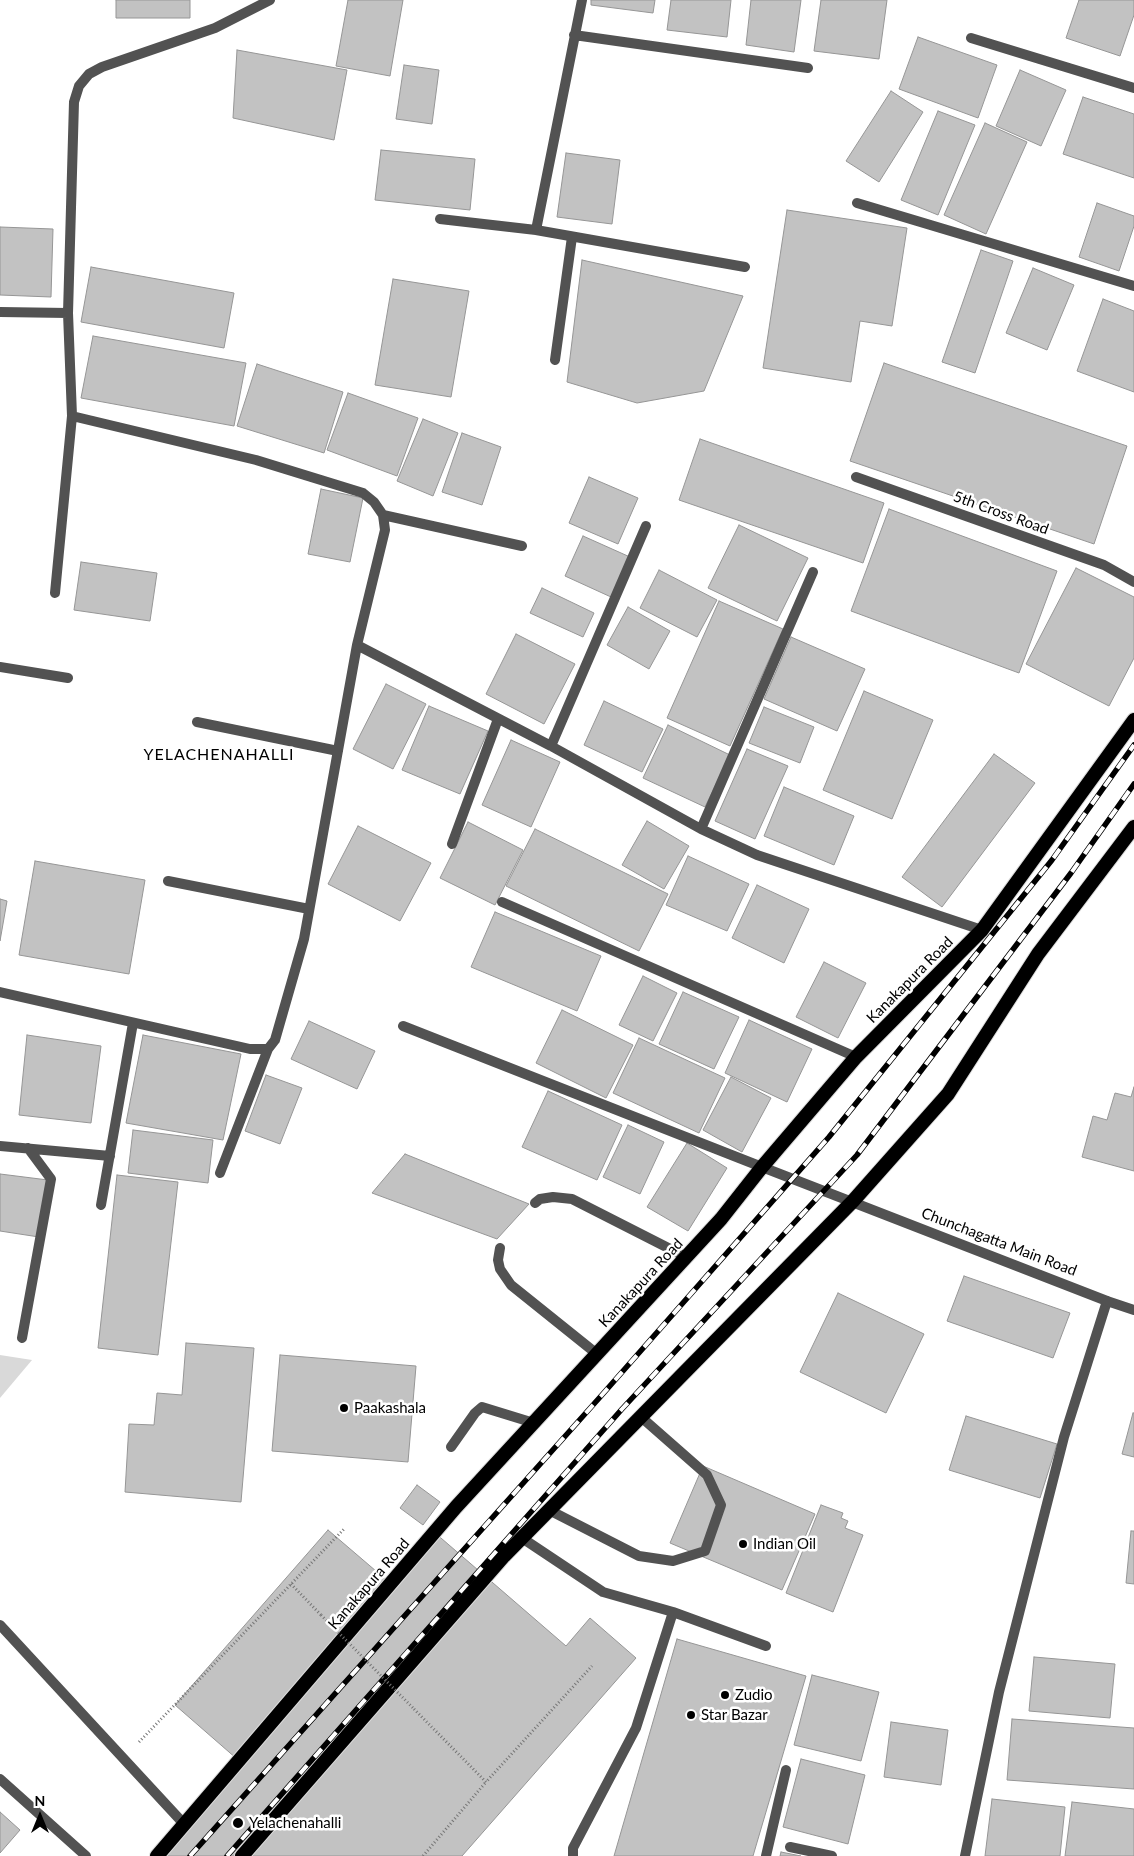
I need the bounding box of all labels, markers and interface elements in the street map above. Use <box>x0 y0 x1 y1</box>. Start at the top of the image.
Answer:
street label: 5th Cross Road <box>951 487 1051 539</box>
district label: YELACHENAHALLI <box>142 745 296 765</box>
street label: Kanakapura Road <box>863 933 957 1027</box>
street label: Chunchagatta Main Road <box>919 1204 1079 1280</box>
street label: Kanakapura Road <box>595 1235 687 1331</box>
place label: Paakashala <box>354 1399 426 1417</box>
marker: Paakashala <box>338 1402 350 1414</box>
street label: Kanakapura Road <box>325 1535 413 1633</box>
place label: Indian Oil <box>753 1535 816 1553</box>
marker: Indian Oil <box>737 1538 749 1550</box>
place label: Zudio <box>735 1686 773 1704</box>
marker: Zudio <box>719 1689 731 1701</box>
place label: Star Bazar <box>701 1706 768 1724</box>
marker: Star Bazar <box>685 1709 697 1721</box>
north arrow <box>15 1791 65 1841</box>
text: N <box>35 1792 45 1809</box>
place label: Yelachenahalli <box>249 1814 341 1832</box>
marker: Yelachenahalli <box>231 1816 245 1830</box>

